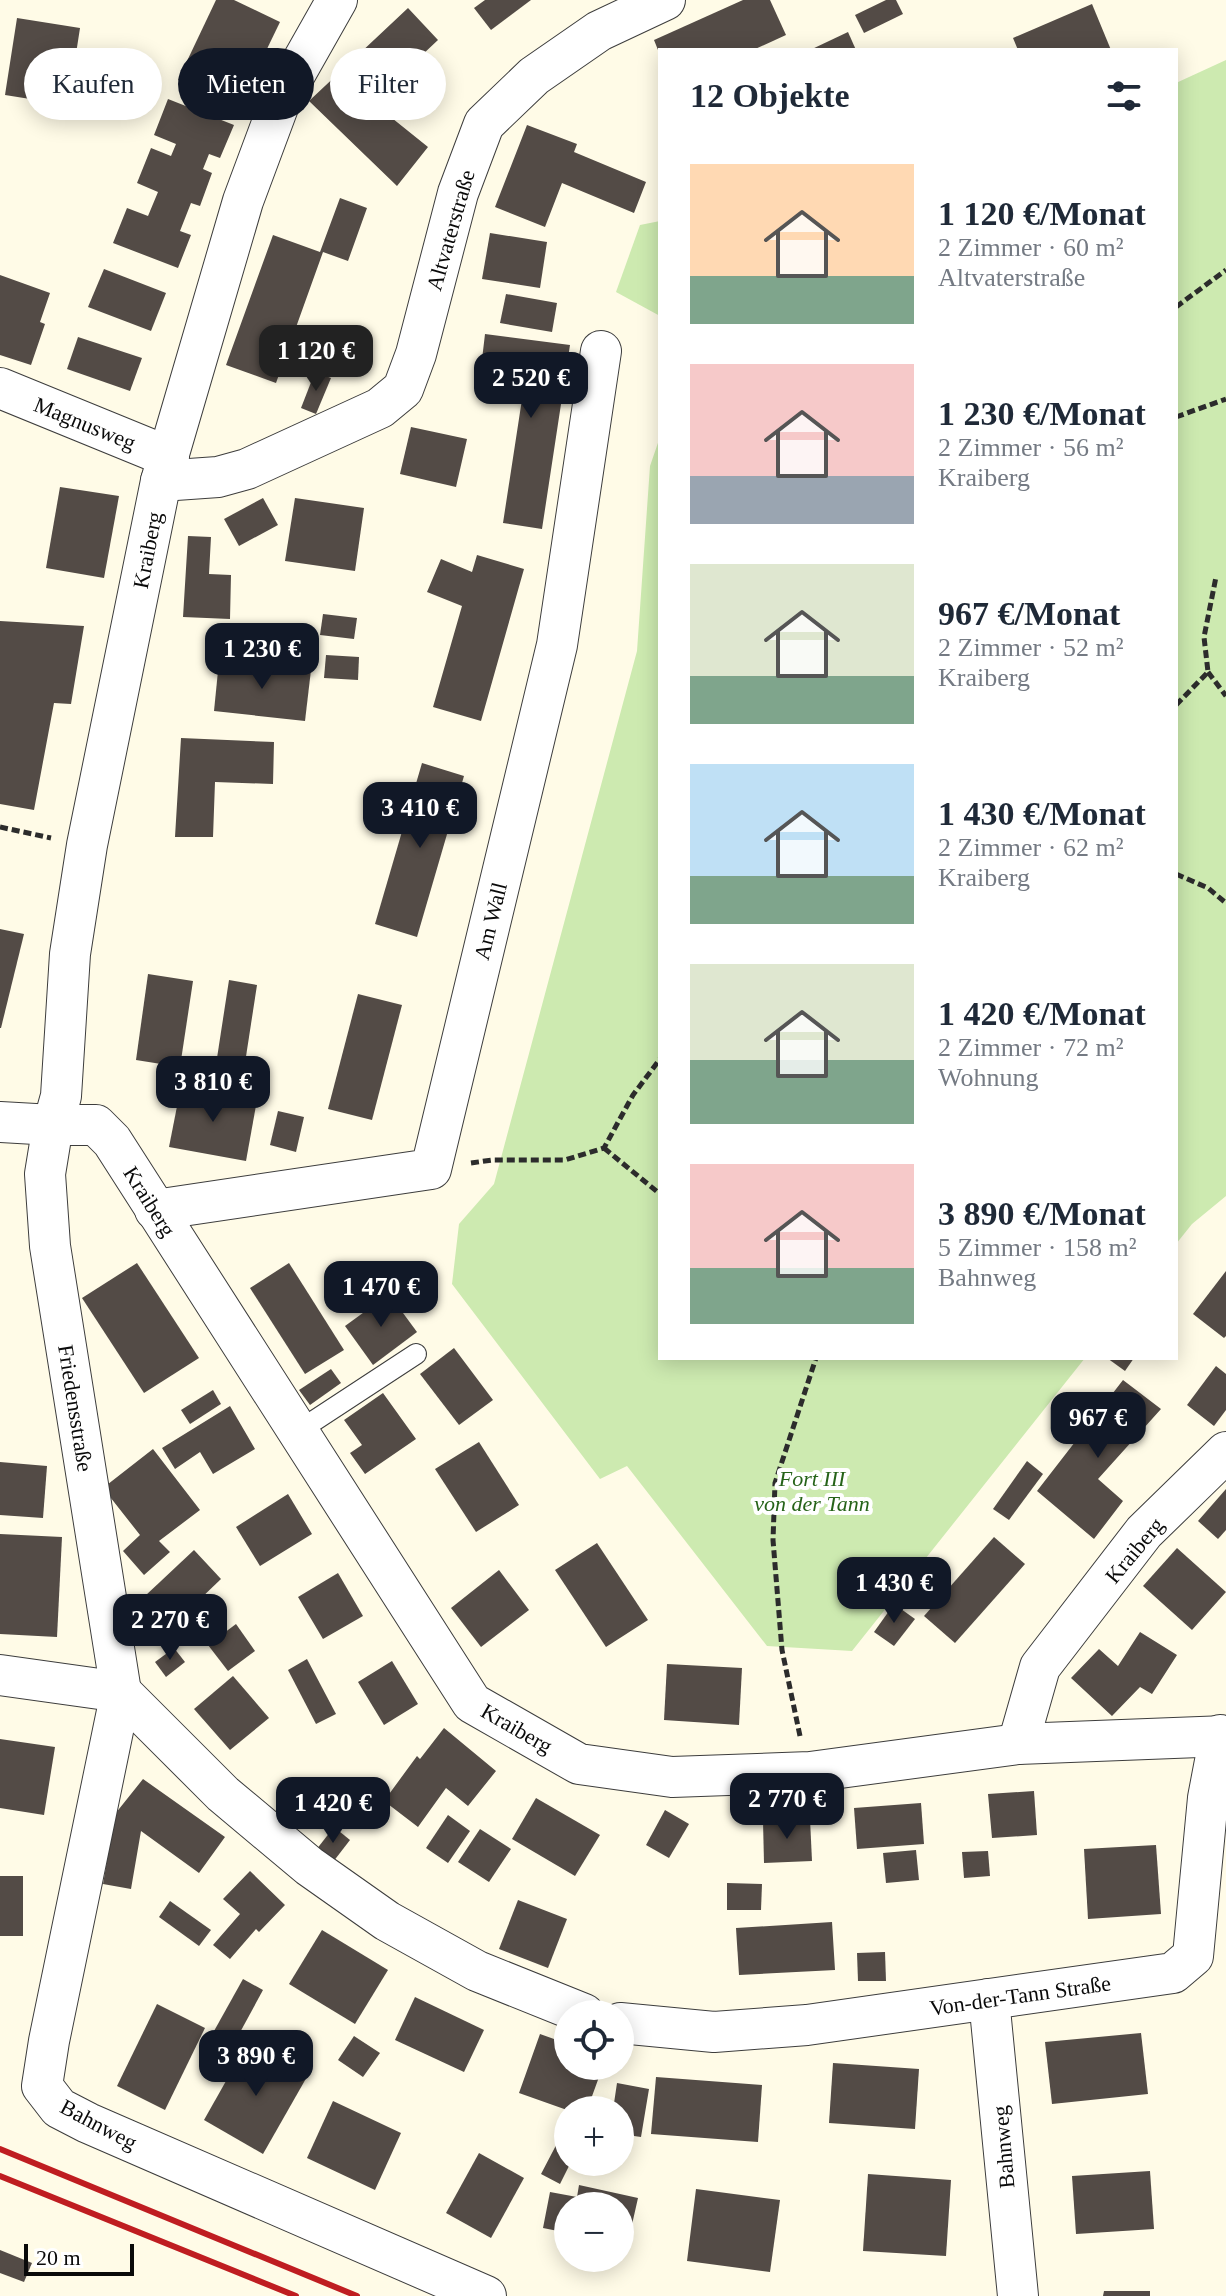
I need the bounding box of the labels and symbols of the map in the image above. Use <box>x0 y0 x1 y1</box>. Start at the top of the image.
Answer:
street label: Altvaterstraße <box>421 167 480 293</box>
pin: 1 120 € <box>242 325 390 393</box>
pin: 2 520 € <box>457 352 605 420</box>
street label: Magnusweg <box>30 392 139 455</box>
street label: Kraiberg <box>128 510 167 591</box>
pin: 1 230 € <box>188 623 336 691</box>
pin: 3 410 € <box>346 782 494 850</box>
street label: Am Wall <box>469 880 512 963</box>
pin: 3 810 € <box>139 1056 287 1124</box>
street label: Kraiberg <box>118 1162 181 1241</box>
pin: 1 470 € <box>307 1261 455 1329</box>
street label: Friedensstraße <box>53 1343 98 1473</box>
pin: 967 € <box>1042 1392 1154 1460</box>
park label: Fort III von der Tann <box>754 1466 870 1516</box>
street label: Kraiberg <box>1100 1512 1169 1588</box>
pin: 1 430 € <box>820 1557 968 1625</box>
pin: 2 270 € <box>96 1594 244 1662</box>
street label: Kraiberg <box>477 1698 557 1759</box>
pin: 2 770 € <box>713 1773 861 1841</box>
pin: 1 420 € <box>259 1777 407 1845</box>
street label: Von-der-Tann Straße <box>928 1970 1112 2021</box>
pin: 3 890 € <box>182 2030 330 2098</box>
street label: Bahnweg <box>56 2094 141 2155</box>
street label: Bahnweg <box>987 2104 1020 2189</box>
scale bar <box>24 2240 134 2276</box>

